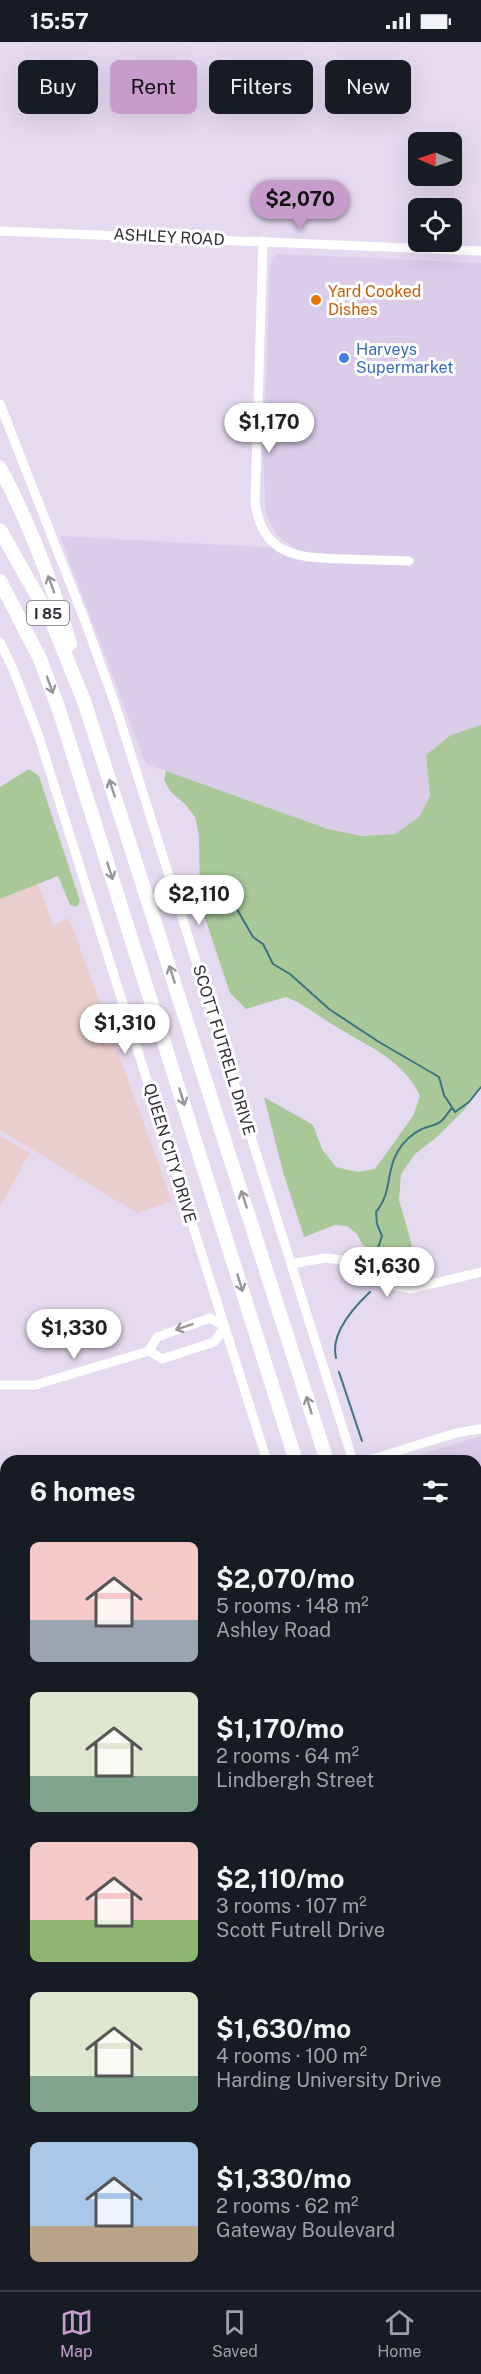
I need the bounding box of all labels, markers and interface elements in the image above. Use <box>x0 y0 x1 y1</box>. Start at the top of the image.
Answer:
text: 15:57 <box>30 8 89 34</box>
chip: Buy <box>18 60 98 114</box>
chip: Rent <box>110 60 197 114</box>
chip: Filters <box>209 60 313 114</box>
chip: New <box>325 60 411 114</box>
north arrow <box>408 132 462 186</box>
map controls <box>408 132 462 252</box>
pin: $2,070 <box>251 180 349 231</box>
text: $2,070 <box>265 187 335 211</box>
button: locate <box>408 198 462 252</box>
street label: ASHLEY ROAD <box>113 225 225 249</box>
place label: Yard Cooked Dishes <box>328 282 421 319</box>
marker: Yard Cooked Dishes <box>309 293 323 307</box>
place label: Harveys Supermarket <box>356 340 453 377</box>
marker: Harveys Supermarket <box>337 351 351 365</box>
pin: $1,170 <box>220 403 318 454</box>
text: $1,170 <box>238 410 300 434</box>
one-way arrow <box>45 575 56 594</box>
road number: I 85 <box>27 601 69 625</box>
one-way arrow <box>45 676 56 694</box>
one-way arrow <box>106 779 117 798</box>
one-way arrow <box>105 861 116 880</box>
pin: $2,110 <box>150 875 248 926</box>
text: $2,110 <box>168 882 230 906</box>
street label: SCOTT FUTRELL DRIVE <box>189 962 259 1138</box>
one-way arrow <box>165 965 176 984</box>
pin: $1,310 <box>76 1004 174 1055</box>
text: $1,310 <box>94 1011 156 1035</box>
street label: QUEEN CITY DRIVE <box>140 1081 200 1225</box>
one-way arrow <box>177 1087 188 1106</box>
one-way arrow <box>238 1190 249 1209</box>
pin: $1,630 <box>338 1247 436 1298</box>
text: $1,630 <box>354 1254 421 1278</box>
one-way arrow <box>235 1273 246 1292</box>
pin: $1,330 <box>25 1309 123 1360</box>
text: $1,330 <box>40 1316 108 1340</box>
one-way arrow <box>175 1323 194 1334</box>
one-way arrow <box>303 1396 314 1415</box>
icon: filters <box>419 1475 452 1508</box>
text: 6 homes <box>30 1476 135 1507</box>
text: $2,070/mo <box>216 1563 355 1594</box>
icon: home <box>78 1566 150 1638</box>
text: 5 rooms · 148 m² <box>216 1594 369 1618</box>
text: Ashley Road <box>216 1618 331 1642</box>
text: $1,170/mo <box>216 1713 344 1744</box>
icon: home <box>78 1716 150 1788</box>
text: 2 rooms · 64 m² <box>216 1744 359 1768</box>
text: Lindbergh Street <box>216 1768 374 1792</box>
text: $2,110/mo <box>216 1863 345 1894</box>
icon: home <box>78 1866 150 1938</box>
text: 3 rooms · 107 m² <box>216 1894 367 1918</box>
text: Scott Futrell Drive <box>216 1918 385 1942</box>
text: $1,630/mo <box>216 2013 351 2044</box>
icon: home <box>78 2016 150 2088</box>
text: 4 rooms · 100 m² <box>216 2044 367 2068</box>
text: Harding University Drive <box>216 2068 442 2092</box>
text: $1,330/mo <box>216 2163 351 2194</box>
icon: home <box>78 2166 150 2238</box>
text: 2 rooms · 62 m² <box>216 2194 358 2218</box>
text: Gateway Boulevard <box>216 2218 395 2242</box>
tab: Map <box>60 2306 93 2361</box>
tab: Saved <box>212 2306 258 2361</box>
tab: Home <box>377 2306 421 2361</box>

